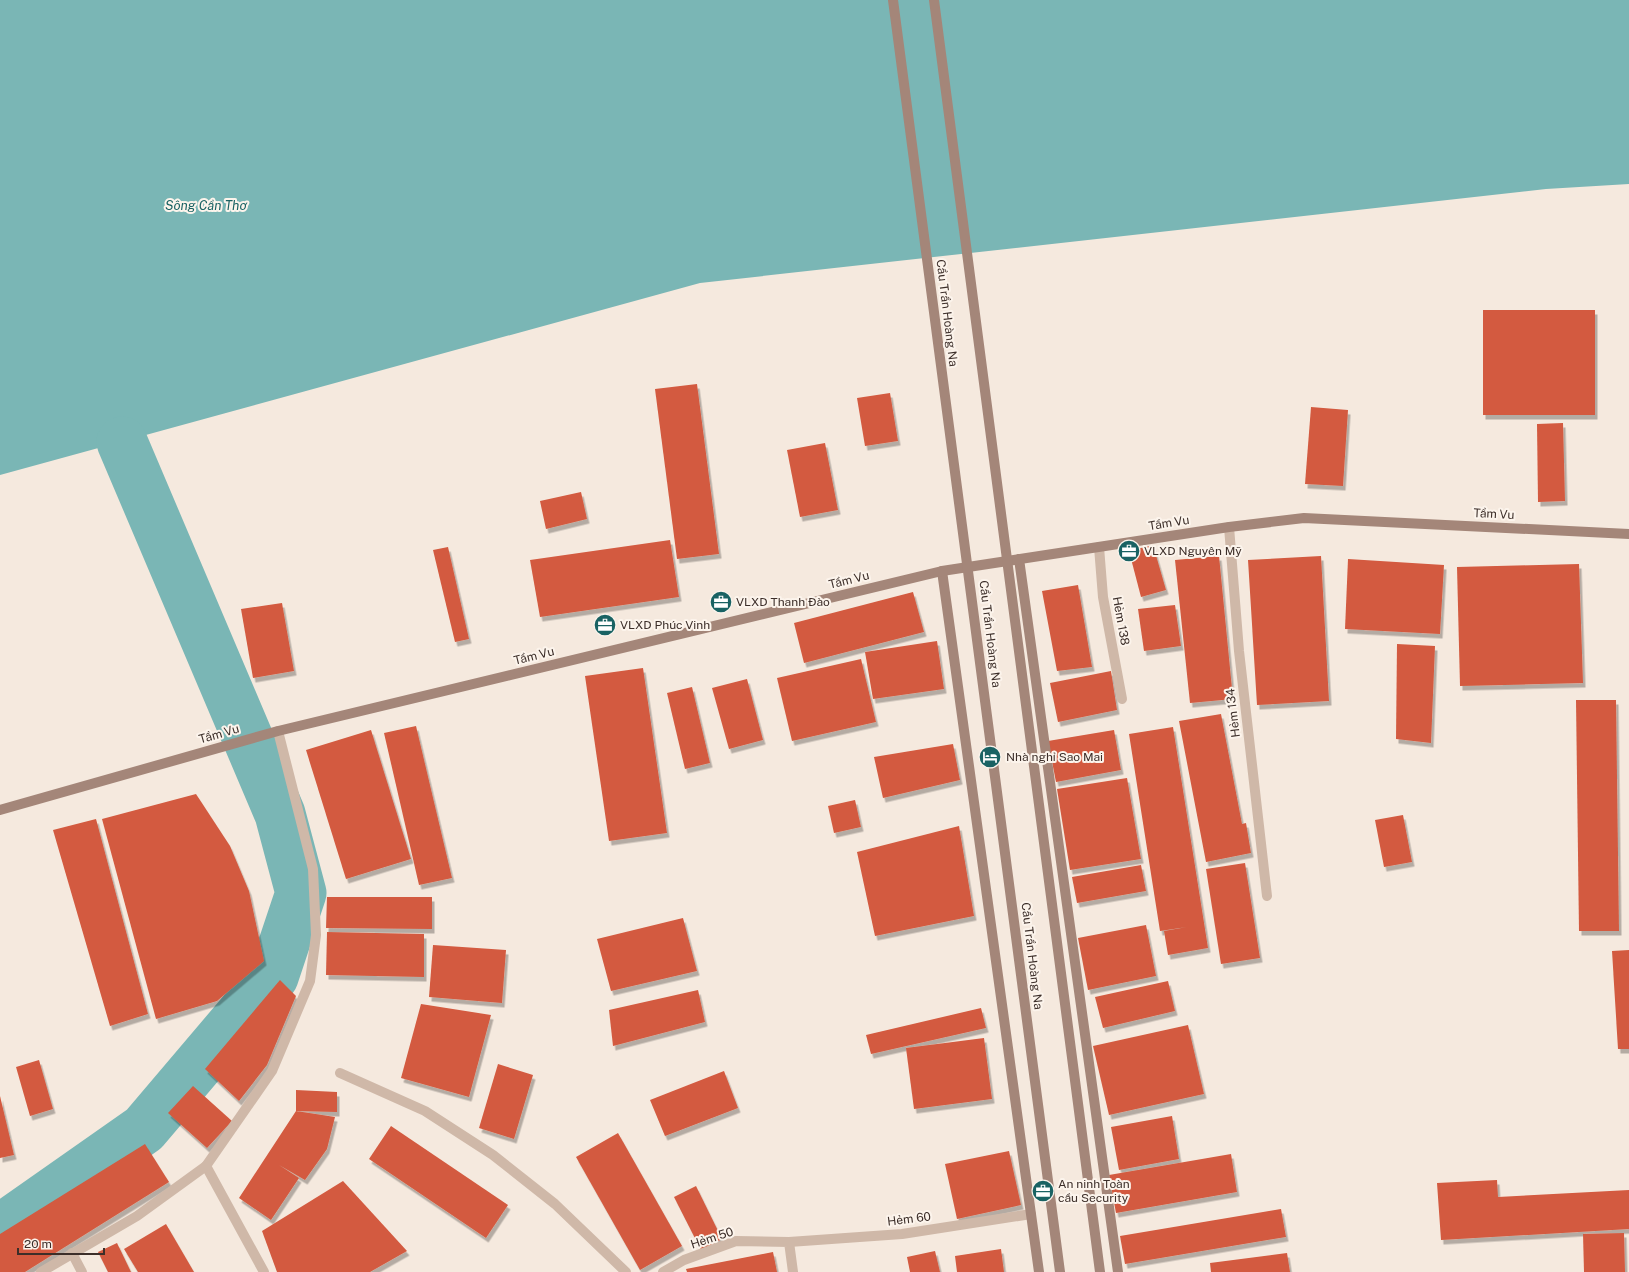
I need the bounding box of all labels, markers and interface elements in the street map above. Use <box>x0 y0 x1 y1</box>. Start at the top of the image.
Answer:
water label: Sông Cần Thơ <box>165 198 247 213</box>
street label: Cầu Trần Hoàng Na <box>933 259 961 367</box>
street label: Tầm Vu <box>1473 506 1515 522</box>
street label: Tầm Vu <box>1148 513 1190 533</box>
office icon: VLXD Nguyên Mỹ <box>1116 538 1142 564</box>
place label: VLXD Nguyên Mỹ <box>1144 544 1242 558</box>
street label: Tầm Vu <box>827 568 871 592</box>
street label: Cầu Trần Hoàng Na <box>976 580 1004 688</box>
office icon: VLXD Thanh Đào <box>708 589 734 615</box>
place label: VLXD Thanh Đào <box>736 595 830 609</box>
street label: Hẻm 138 <box>1110 595 1132 647</box>
office icon: VLXD Phúc Vinh <box>592 612 618 638</box>
place label: VLXD Phúc Vinh <box>620 618 710 632</box>
street label: Tầm Vu <box>512 644 556 668</box>
street label: Hẻm 134 <box>1223 687 1243 738</box>
street label: Tầm Vu <box>197 722 241 746</box>
hotel icon: Nhà nghỉ Sao Mai <box>977 744 1003 770</box>
place label: Nhà nghỉ Sao Mai <box>1006 750 1103 764</box>
street label: Cầu Trần Hoàng Na <box>1018 902 1046 1010</box>
place label: An ninh Toàn cầu Security <box>1058 1177 1130 1205</box>
office icon: An ninh Toàn cầu Security <box>1030 1178 1056 1204</box>
street label: Hẻm 60 <box>886 1209 932 1229</box>
street label: Hẻm 50 <box>689 1225 735 1251</box>
scale bar <box>18 1230 104 1256</box>
text: 20 m <box>24 1237 52 1251</box>

